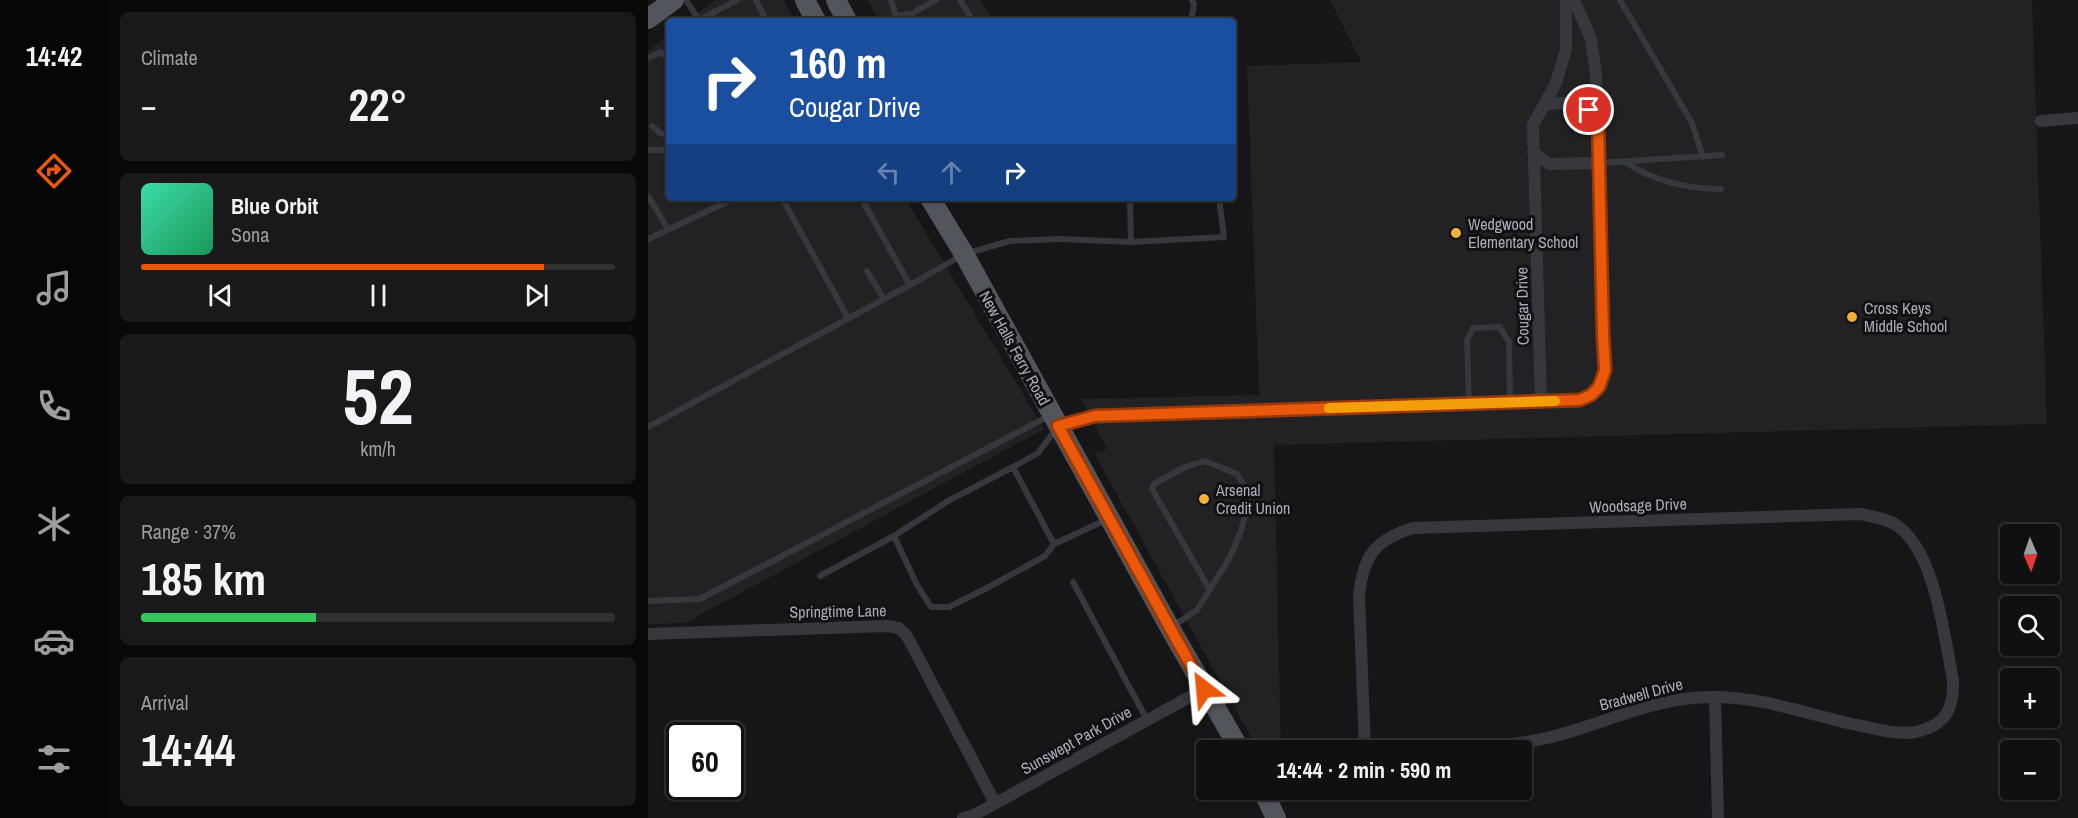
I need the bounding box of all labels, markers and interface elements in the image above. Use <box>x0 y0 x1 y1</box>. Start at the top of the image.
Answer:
text: 160 m <box>789 35 887 91</box>
text: 14:42 <box>26 38 82 74</box>
icon: right <box>690 42 768 120</box>
text: Climate <box>141 44 198 71</box>
text: 22° <box>348 74 408 135</box>
text: − <box>141 83 157 127</box>
text: + <box>599 83 615 127</box>
pin <box>1563 84 1614 135</box>
text: Cougar Drive <box>789 89 921 125</box>
icon: arrive <box>1572 93 1605 126</box>
icon: directions <box>33 150 75 192</box>
icon: left <box>872 156 905 189</box>
icon: ahead <box>935 156 968 189</box>
icon: right <box>998 156 1031 189</box>
text: Blue Orbit <box>231 191 318 221</box>
place label: Wedgwood Elementary School <box>1468 213 1578 253</box>
text: Sona <box>231 221 269 248</box>
marker: Wedgwood Elementary School <box>1449 226 1463 240</box>
icon: music <box>33 267 75 309</box>
street label: Cougar Drive <box>1510 267 1534 345</box>
icon: previous <box>204 279 237 312</box>
icon: pause <box>362 279 395 312</box>
icon: next <box>520 279 553 312</box>
street label: New Halls Ferry Road <box>974 287 1056 409</box>
place label: Cross Keys Middle School <box>1864 297 1947 337</box>
marker: Cross Keys Middle School <box>1845 310 1859 324</box>
text: 52 <box>342 343 414 448</box>
icon: phone <box>33 385 75 427</box>
text: km/h <box>360 435 396 462</box>
place label: Arsenal Credit Union <box>1215 479 1290 519</box>
marker: Arsenal Credit Union <box>1197 492 1211 506</box>
street label: Woodsage Drive <box>1589 492 1687 518</box>
icon: climate <box>33 503 75 545</box>
text: Range · 37% <box>141 518 236 545</box>
north arrow <box>2000 524 2060 584</box>
map controls <box>2000 524 2060 800</box>
text: 185 km <box>141 548 266 609</box>
button: search <box>2000 596 2060 656</box>
street label: Springtime Lane <box>789 599 887 623</box>
icon: car <box>33 620 75 662</box>
position arrow <box>1172 657 1236 721</box>
button: + <box>2000 668 2060 728</box>
street label: Bradwell Drive <box>1597 672 1685 716</box>
text: Arrival <box>141 689 188 716</box>
street label: Sunswept Park Drive <box>1017 701 1135 779</box>
text: 14:44 <box>141 719 235 780</box>
speed limit sign: 60 <box>666 722 744 800</box>
icon: filters <box>33 738 75 780</box>
button: − <box>2000 740 2060 800</box>
text: 14:44 · 2 min · 590 m <box>1277 755 1451 785</box>

